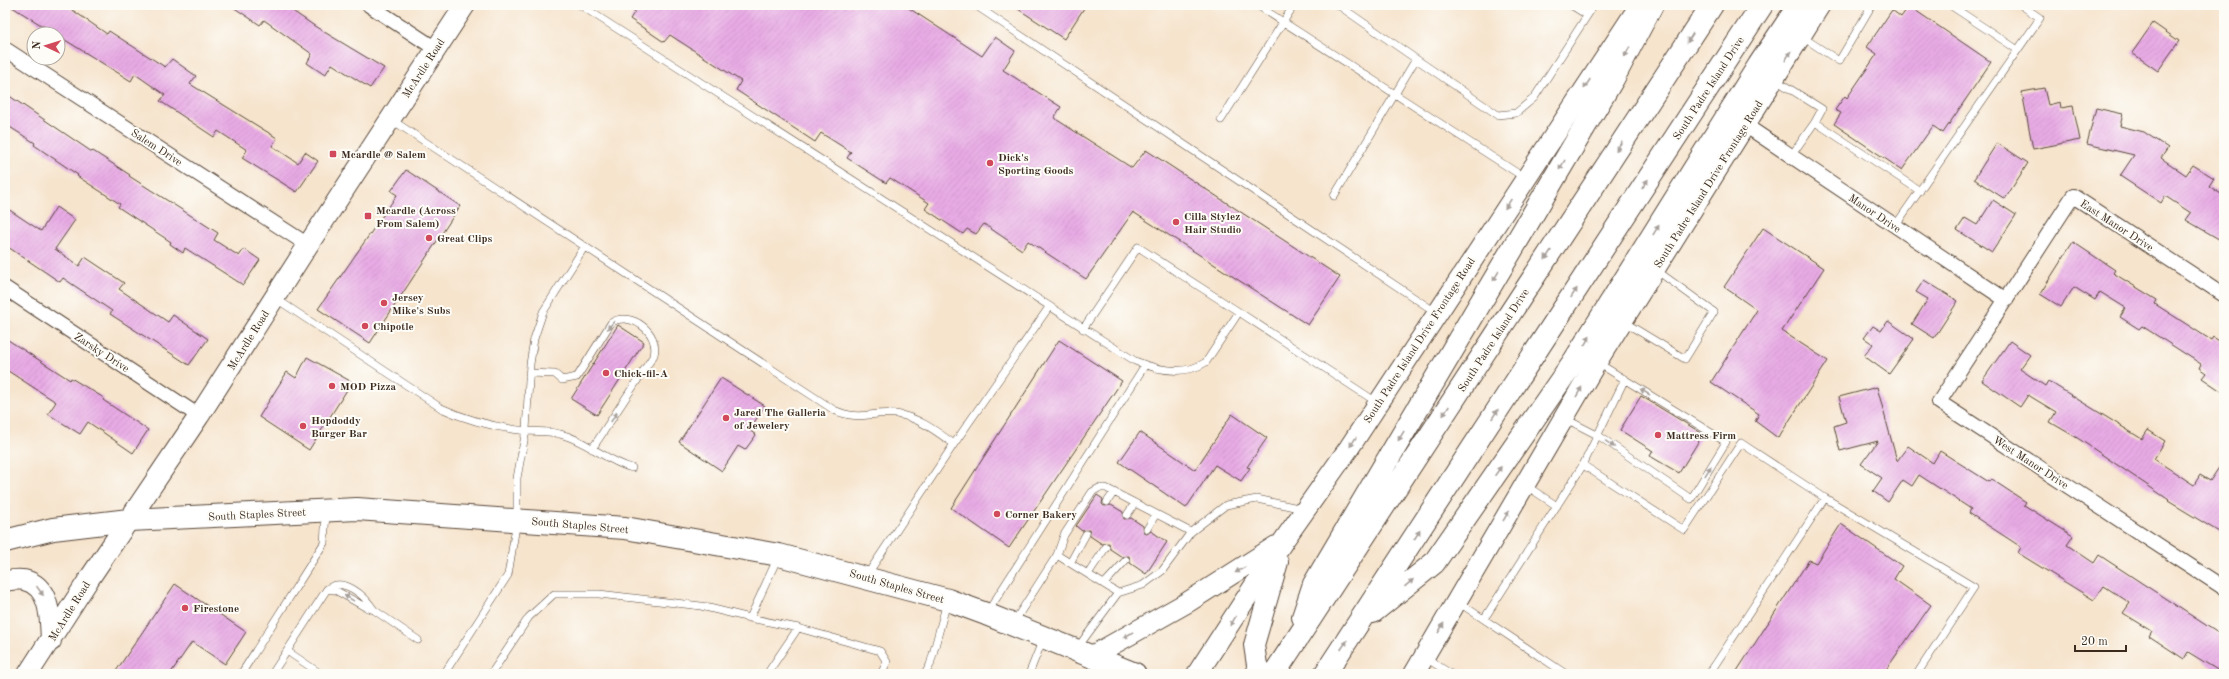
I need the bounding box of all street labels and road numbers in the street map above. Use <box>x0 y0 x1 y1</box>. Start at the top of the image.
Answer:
street label: South Padre Island Drive <box>1672 35 1747 142</box>
street label: McArdle Road <box>401 37 448 100</box>
street label: South Padre Island Drive Frontage Road <box>1653 99 1766 270</box>
street label: Salem Drive <box>129 128 184 169</box>
street label: Manor Drive <box>1846 193 1902 236</box>
street label: East Manor Drive <box>2078 199 2155 254</box>
street label: South Padre Island Drive Frontage Road <box>1363 256 1478 426</box>
street label: South Padre Island Drive <box>1457 287 1532 394</box>
street label: McArdle Road <box>227 309 272 373</box>
street label: Zarsky Drive <box>72 332 131 375</box>
street label: West Manor Drive <box>1990 435 2070 492</box>
street label: South Staples Street <box>208 507 306 524</box>
street label: South Staples Street <box>531 517 629 536</box>
street label: South Staples Street <box>848 569 945 606</box>
street label: McArdle Road <box>48 580 93 644</box>

